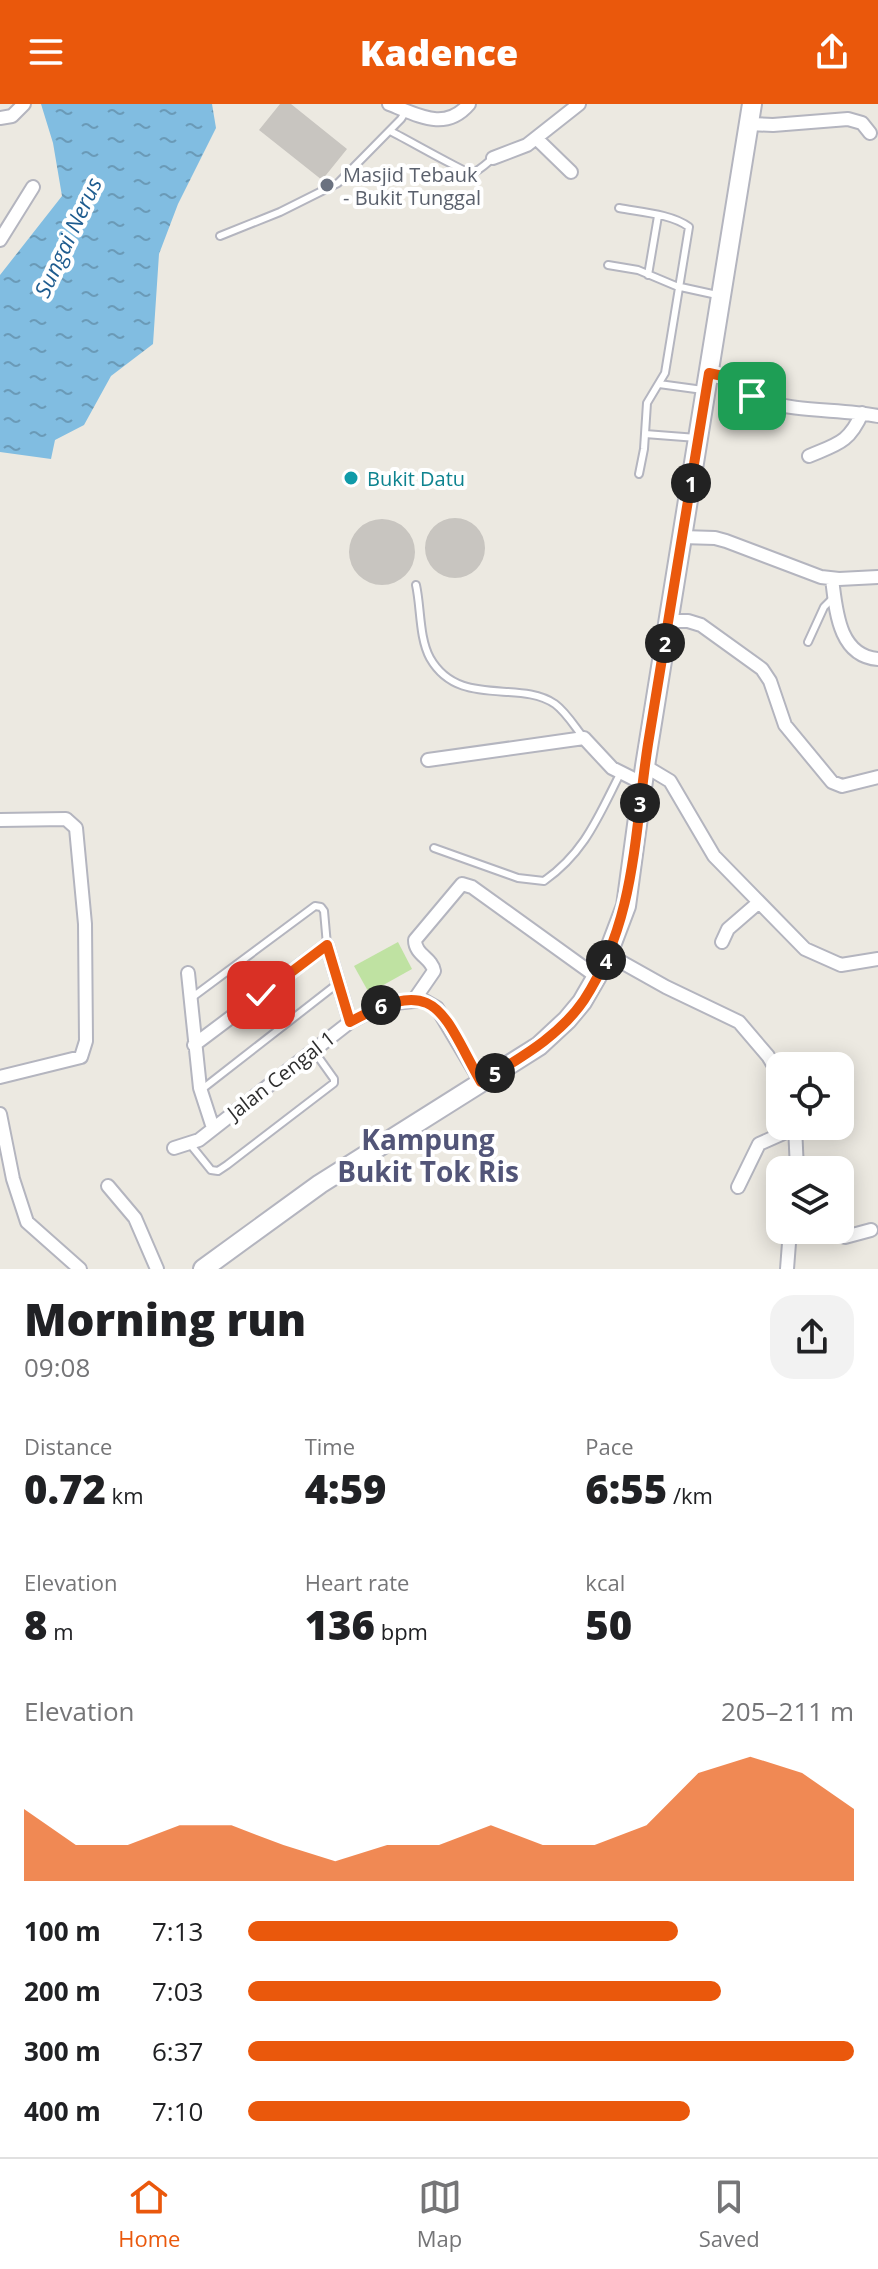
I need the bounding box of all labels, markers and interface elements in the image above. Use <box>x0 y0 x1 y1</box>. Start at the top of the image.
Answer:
text: Kadence <box>360 28 518 77</box>
icon: menu <box>24 30 68 74</box>
icon: share <box>810 30 854 74</box>
place label: Masjid Tebauk - Bukit Tunggal <box>343 161 481 211</box>
water label: Sungai Nerus <box>26 172 108 302</box>
marker: Masjid Tebauk - Bukit Tunggal <box>318 176 336 194</box>
pin <box>718 362 786 430</box>
icon: arrive <box>730 374 774 418</box>
pin: 1 <box>671 463 711 503</box>
place label: Bukit Datu <box>367 465 465 492</box>
text: 1 <box>685 468 697 498</box>
marker: Bukit Datu <box>342 469 360 487</box>
pin: 2 <box>645 623 685 663</box>
text: 2 <box>659 628 671 658</box>
pin: 3 <box>620 783 660 823</box>
text: 3 <box>634 788 646 818</box>
pin: 4 <box>586 940 626 980</box>
text: 4 <box>600 945 612 975</box>
pin <box>227 961 295 1029</box>
icon: check <box>239 973 283 1017</box>
pin: 6 <box>361 985 401 1025</box>
text: 6 <box>375 990 387 1020</box>
street label: Jalan Cengal 1 <box>220 1024 340 1127</box>
map controls <box>766 1052 854 1244</box>
button: locate <box>766 1052 854 1140</box>
pin: 5 <box>475 1053 515 1093</box>
text: 5 <box>489 1058 501 1088</box>
district label: Kampung Bukit Tok Ris <box>337 1120 519 1190</box>
button: layers <box>766 1156 854 1244</box>
text: Morning run <box>24 1289 306 1349</box>
button: share <box>770 1295 854 1379</box>
text: 09:08 <box>24 1349 90 1385</box>
text: Distance <box>24 1431 112 1461</box>
text: Time <box>305 1431 355 1461</box>
text: Pace <box>585 1431 634 1461</box>
text: 0.72 <box>24 1461 106 1516</box>
text: 4:59 <box>305 1461 387 1516</box>
text: 6:55 <box>585 1461 667 1516</box>
text: km <box>106 1480 144 1510</box>
text: /km <box>667 1480 713 1510</box>
text: Elevation <box>24 1567 117 1597</box>
text: Heart rate <box>305 1567 409 1597</box>
text: kcal <box>585 1567 625 1597</box>
text: 8 <box>24 1597 47 1652</box>
text: 136 <box>305 1597 375 1652</box>
text: 50 <box>585 1597 632 1652</box>
text: m <box>47 1616 74 1646</box>
text: bpm <box>375 1616 428 1646</box>
text: Elevation <box>24 1693 134 1729</box>
text: 205–211 m <box>721 1693 854 1729</box>
text: 100 m <box>24 1913 101 1949</box>
text: 7:13 <box>152 1913 203 1949</box>
text: 200 m <box>24 1973 101 2009</box>
text: 7:03 <box>152 1973 203 2009</box>
text: 300 m <box>24 2033 101 2069</box>
text: 6:37 <box>152 2033 203 2069</box>
text: 400 m <box>24 2093 101 2129</box>
text: 7:10 <box>152 2093 203 2129</box>
tab: Home <box>118 2175 180 2253</box>
tab: Map <box>417 2175 462 2253</box>
tab: Saved <box>699 2175 760 2253</box>

